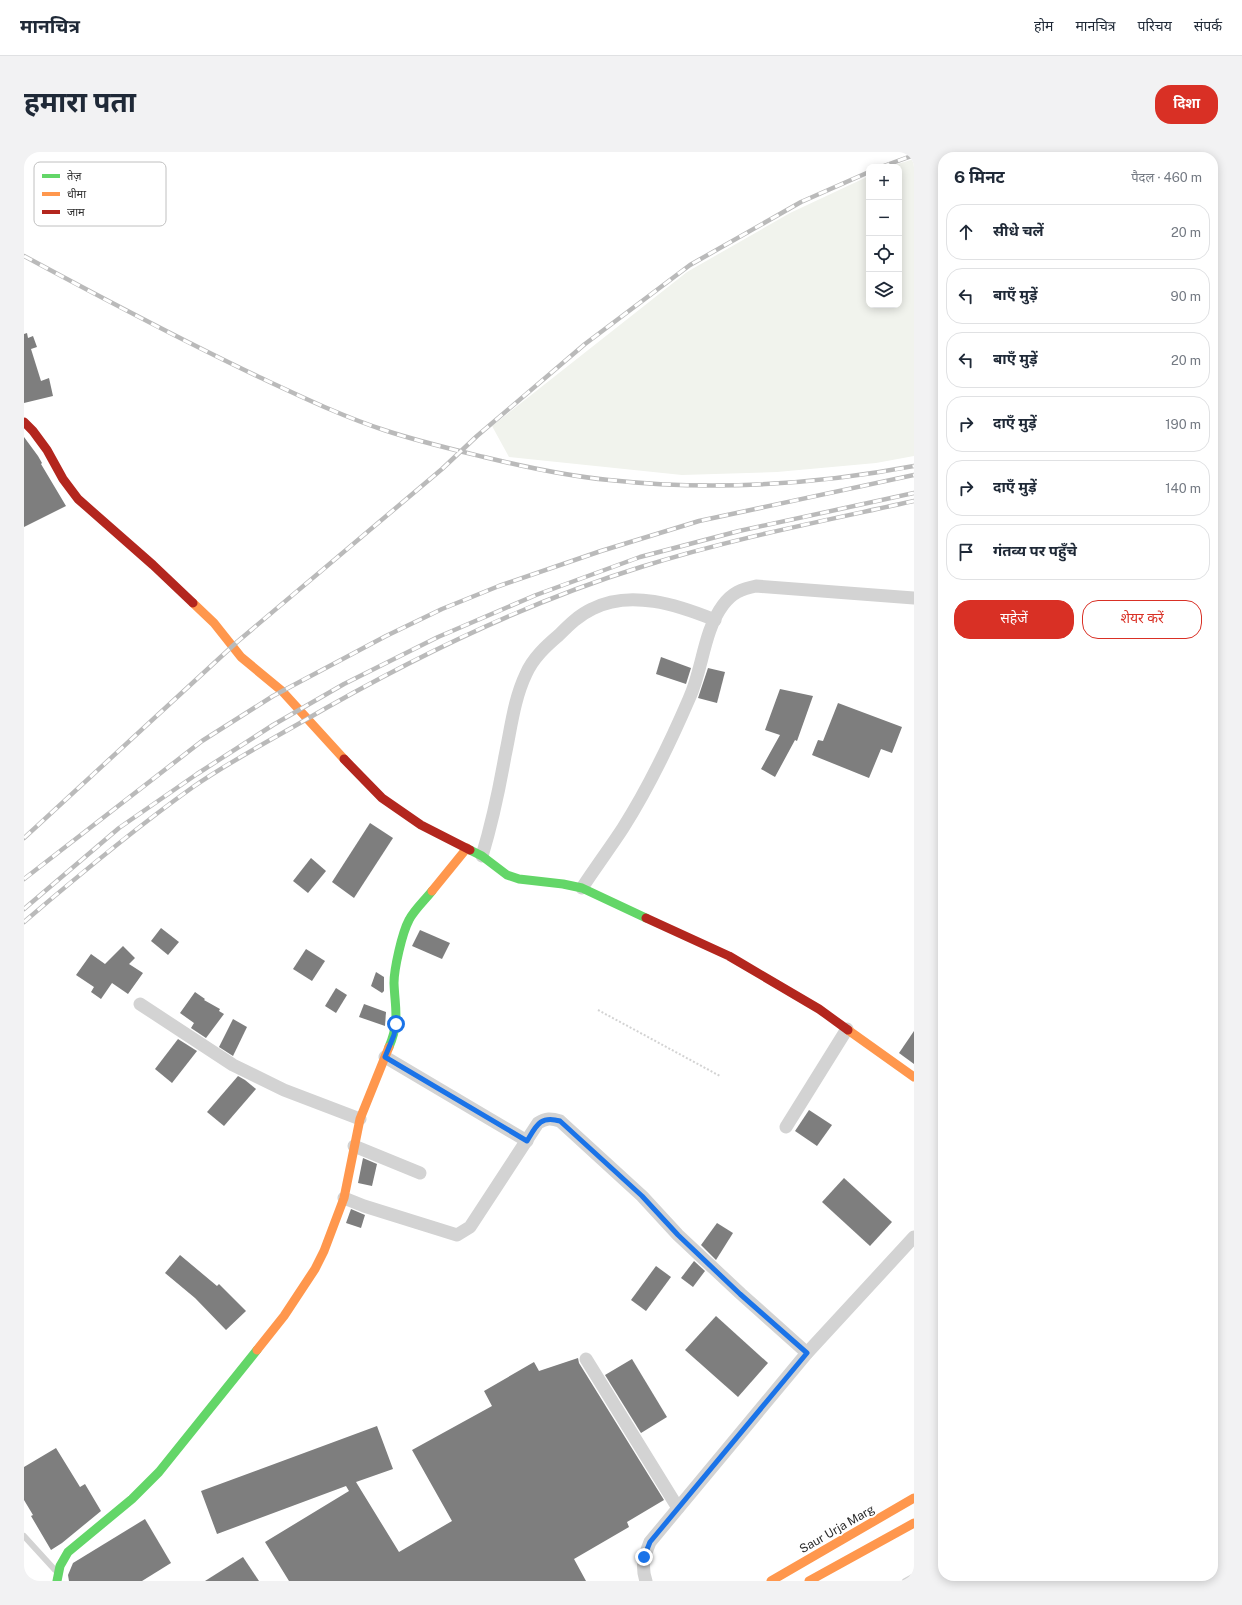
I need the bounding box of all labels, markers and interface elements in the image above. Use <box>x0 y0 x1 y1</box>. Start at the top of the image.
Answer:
text: मानचित्र <box>20 15 80 37</box>
text: होम <box>1034 18 1053 34</box>
text: मानचित्र <box>1075 18 1116 34</box>
text: परिचय <box>1138 18 1172 34</box>
text: संपर्क <box>1194 18 1222 34</box>
text: हमारा पता <box>24 85 136 118</box>
button: दिशा <box>1155 85 1218 124</box>
legend <box>34 162 166 226</box>
map controls <box>866 164 902 308</box>
button: + <box>866 164 902 200</box>
text: 6 मिनट <box>954 167 1005 187</box>
text: तेज़ <box>67 170 82 182</box>
text: पैदल · 460 m <box>1131 170 1202 185</box>
text: धीमा <box>67 188 86 200</box>
button: − <box>866 200 902 236</box>
text: जाम <box>67 206 85 218</box>
icon: ahead <box>955 221 977 243</box>
text: सीधे चलें <box>993 222 1044 239</box>
text: 20 m <box>1171 225 1201 240</box>
button: locate <box>866 236 902 272</box>
button: layers <box>866 272 902 308</box>
icon: left <box>955 285 977 307</box>
text: बाएँ मुड़ें <box>993 286 1038 303</box>
text: 90 m <box>1171 289 1201 304</box>
icon: left <box>955 349 977 371</box>
text: बाएँ मुड़ें <box>993 350 1038 367</box>
text: 20 m <box>1171 353 1201 368</box>
icon: right <box>955 413 977 435</box>
text: दाएँ मुड़ें <box>993 414 1037 431</box>
text: 190 m <box>1165 417 1201 432</box>
icon: right <box>955 477 977 499</box>
text: दाएँ मुड़ें <box>993 478 1037 495</box>
text: 140 m <box>1165 481 1201 496</box>
icon: arrive <box>955 541 977 563</box>
text: गंतव्य पर पहुँचे <box>993 542 1077 559</box>
button: सहेजें <box>954 600 1074 639</box>
button: शेयर करें <box>1082 600 1202 639</box>
route start <box>387 1015 405 1033</box>
street label: Saur Urja Marg <box>797 1502 877 1556</box>
route end <box>635 1548 653 1566</box>

